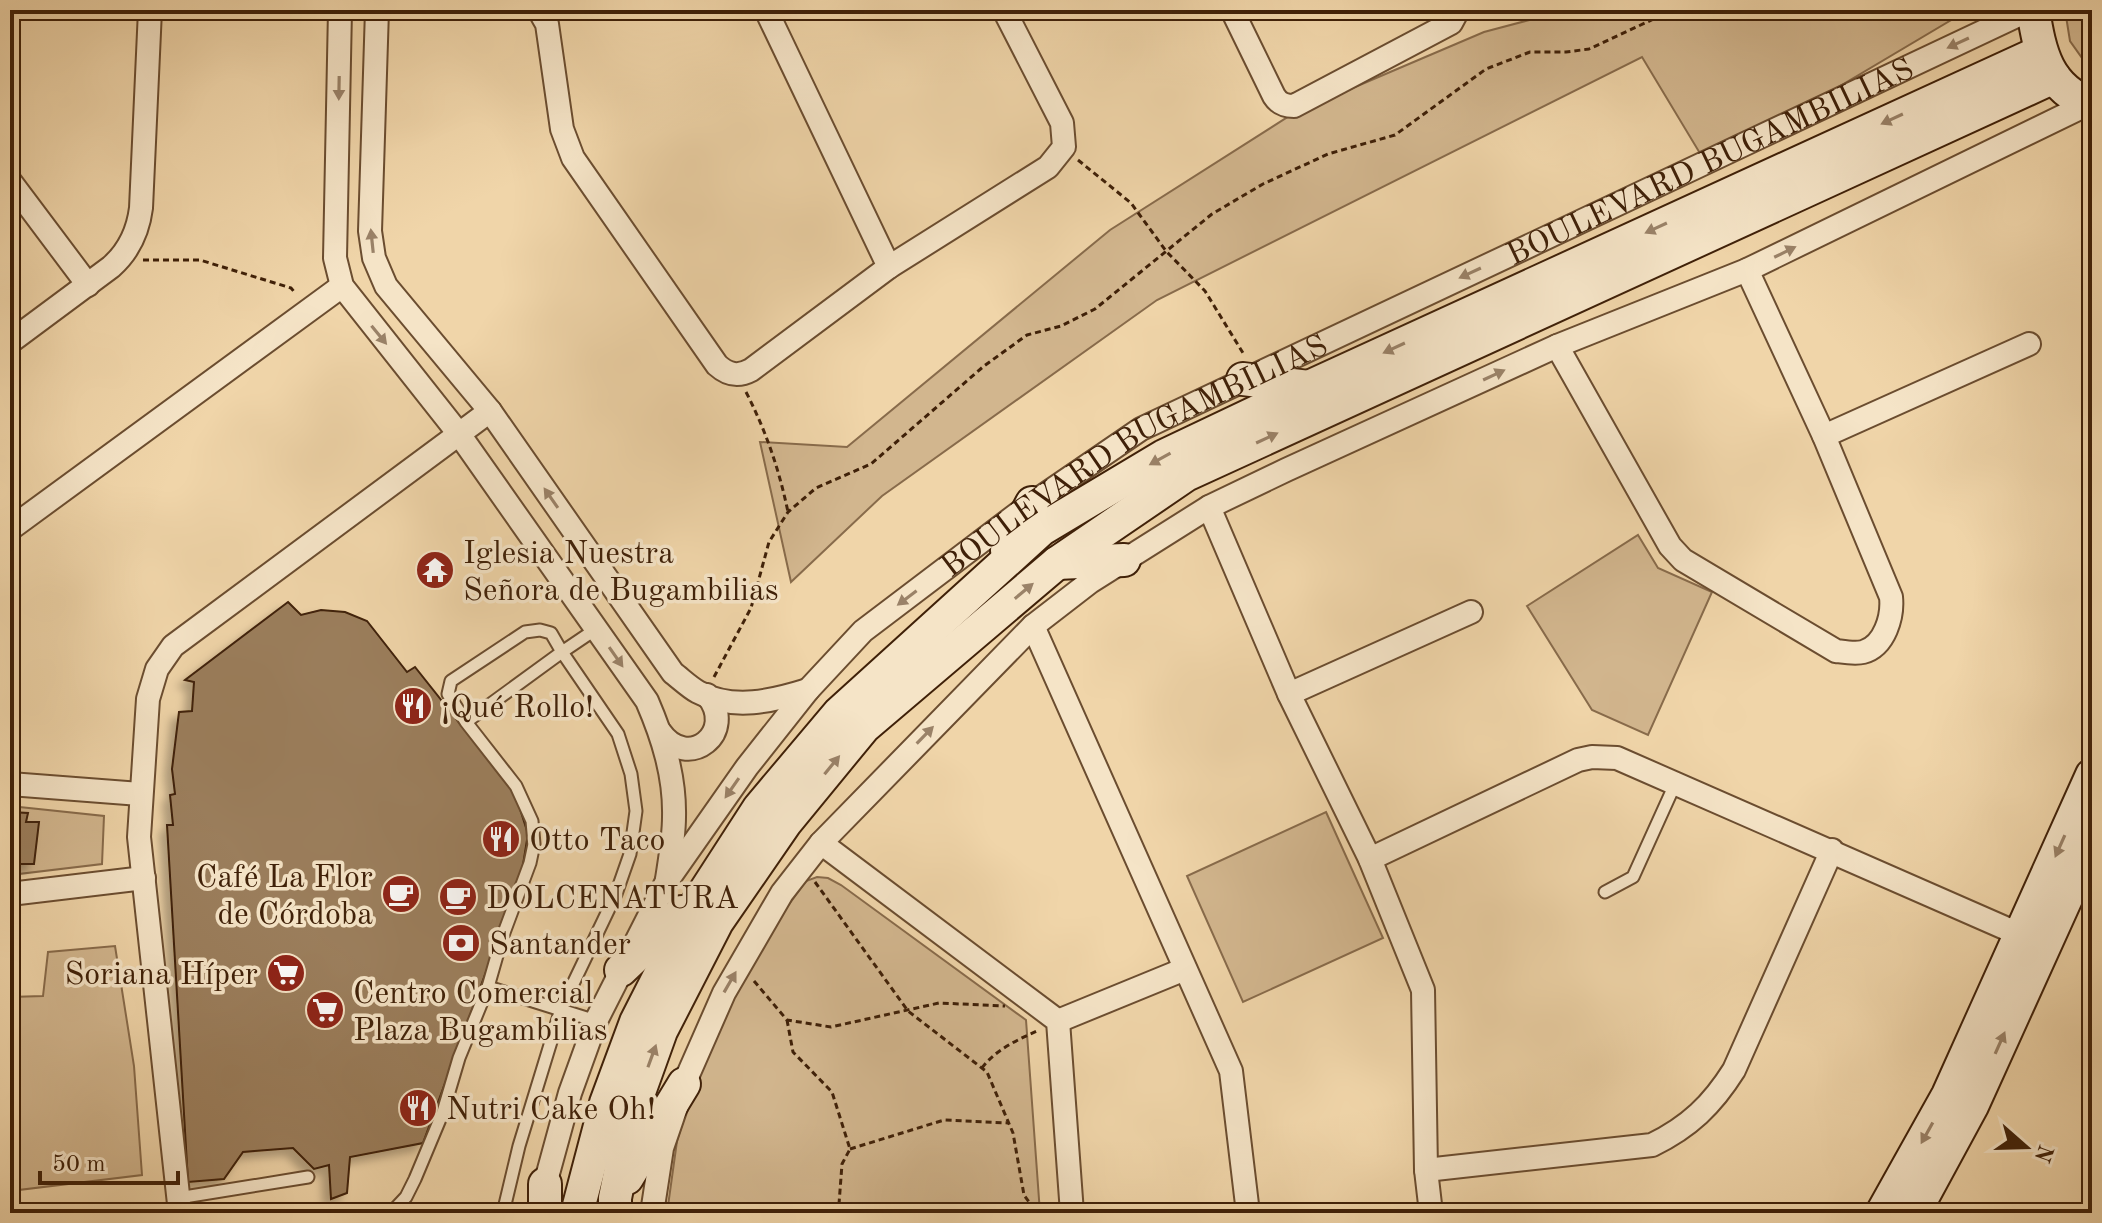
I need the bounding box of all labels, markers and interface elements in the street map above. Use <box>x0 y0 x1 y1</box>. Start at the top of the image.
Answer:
one-way arrow <box>1947 36 1970 50</box>
street label: BOULEVARD BUGAMBILIAS <box>1503 54 1919 273</box>
one-way arrow <box>332 76 345 101</box>
one-way arrow <box>1881 112 1904 126</box>
one-way arrow <box>1644 221 1668 234</box>
one-way arrow <box>366 228 379 253</box>
one-way arrow <box>1773 245 1796 259</box>
one-way arrow <box>1458 266 1481 280</box>
one-way arrow <box>370 324 387 344</box>
street label: BOULEVARD BUGAMBILIAS <box>936 330 1333 585</box>
one-way arrow <box>1383 341 1406 355</box>
one-way arrow <box>1482 368 1505 381</box>
one-way arrow <box>1255 431 1279 445</box>
one-way arrow <box>1148 453 1171 466</box>
one-way arrow <box>544 488 559 509</box>
place label: Iglesia Nuestra Señora de Bugambilias <box>463 539 779 608</box>
temple icon: Iglesia Nuestra Señora de Bugambilias <box>414 549 456 591</box>
one-way arrow <box>1014 583 1034 600</box>
one-way arrow <box>897 589 918 605</box>
one-way arrow <box>608 646 623 667</box>
restaurant icon: ¡Qué Rollo! <box>392 685 434 727</box>
place label: ¡Qué Rollo! <box>441 693 594 725</box>
one-way arrow <box>916 726 934 745</box>
one-way arrow <box>823 755 840 775</box>
one-way arrow <box>725 778 741 799</box>
restaurant icon: Otto Taco <box>480 818 522 860</box>
place label: Otto Taco <box>529 826 665 858</box>
one-way arrow <box>2054 835 2067 858</box>
place label: Café La Flor de Córdoba <box>196 863 373 932</box>
cafe icon: Café La Flor de Córdoba <box>380 873 422 915</box>
cafe icon: DOLCENATURA <box>437 876 479 918</box>
place label: DOLCENATURA <box>486 884 739 916</box>
bank icon: Santander <box>440 922 482 964</box>
place label: Santander <box>489 930 631 962</box>
supermarket icon: Soriana Híper <box>265 952 307 994</box>
place label: Soriana Híper <box>64 960 258 992</box>
one-way arrow <box>723 970 737 993</box>
place label: Centro Comercial Plaza Bugambilias <box>353 979 608 1048</box>
supermarket icon: Centro Comercial Plaza Bugambilias <box>304 989 346 1031</box>
one-way arrow <box>1993 1032 2007 1055</box>
one-way arrow <box>646 1044 659 1068</box>
restaurant icon: Nutri Cake Oh! <box>397 1087 439 1129</box>
place label: Nutri Cake Oh! <box>446 1095 656 1127</box>
north arrow <box>1986 1107 2066 1187</box>
one-way arrow <box>1921 1122 1935 1144</box>
scale bar <box>40 1135 178 1185</box>
text: N <box>2030 1141 2056 1165</box>
text: 50 m <box>52 1153 106 1177</box>

